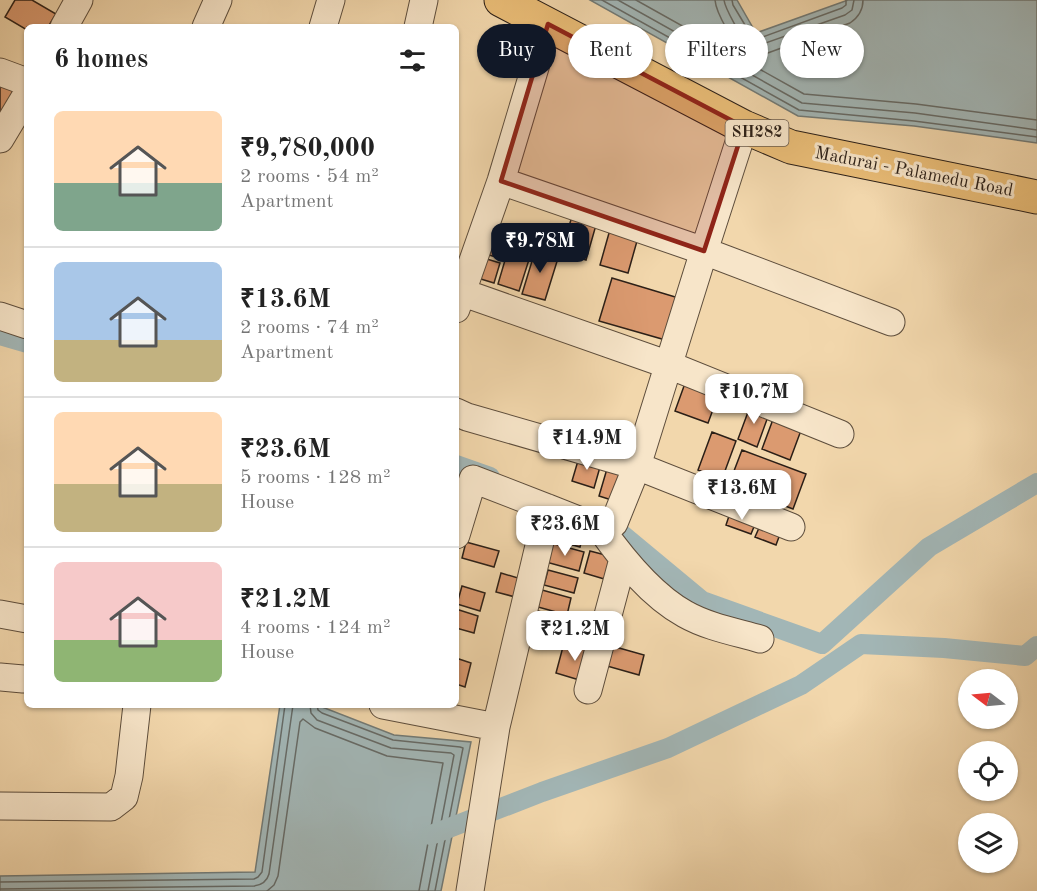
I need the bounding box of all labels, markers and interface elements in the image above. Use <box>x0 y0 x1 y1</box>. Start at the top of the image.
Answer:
chip: Buy <box>477 24 556 78</box>
chip: Rent <box>568 24 653 78</box>
chip: Filters <box>665 24 768 78</box>
chip: New <box>780 24 864 78</box>
icon: filters <box>396 44 429 77</box>
text: 6 homes <box>54 47 148 73</box>
road number: SH282 <box>726 120 789 146</box>
icon: home <box>102 135 174 207</box>
text: ₹9,780,000 <box>240 136 375 162</box>
street label: Madurai - Palamedu Road <box>813 144 1015 200</box>
text: 2 rooms · 54 m² <box>240 167 379 187</box>
text: Apartment <box>240 192 334 212</box>
pin: ₹9.78M <box>491 223 589 274</box>
text: ₹9.78M <box>505 232 575 252</box>
icon: home <box>102 286 174 358</box>
text: ₹13.6M <box>240 287 331 313</box>
text: 2 rooms · 74 m² <box>240 318 379 338</box>
text: Apartment <box>240 343 334 363</box>
pin: ₹10.7M <box>705 374 803 425</box>
text: ₹10.7M <box>719 383 789 403</box>
pin: ₹14.9M <box>538 420 636 471</box>
text: ₹14.9M <box>552 429 622 449</box>
icon: home <box>102 436 174 508</box>
text: ₹23.6M <box>240 437 331 463</box>
text: 5 rooms · 128 m² <box>240 468 390 488</box>
pin: ₹13.6M <box>693 470 791 521</box>
text: ₹13.6M <box>707 479 777 499</box>
text: House <box>240 493 294 513</box>
pin: ₹23.6M <box>516 506 614 557</box>
text: ₹23.6M <box>530 515 600 535</box>
icon: home <box>102 586 174 658</box>
text: ₹21.2M <box>240 587 331 613</box>
pin: ₹21.2M <box>526 611 624 662</box>
text: 4 rooms · 124 m² <box>240 618 390 638</box>
text: ₹21.2M <box>540 620 610 640</box>
text: House <box>240 643 294 663</box>
north arrow <box>958 669 1018 729</box>
map controls <box>958 669 1018 873</box>
button: locate <box>958 741 1018 801</box>
button: layers <box>958 813 1018 873</box>

